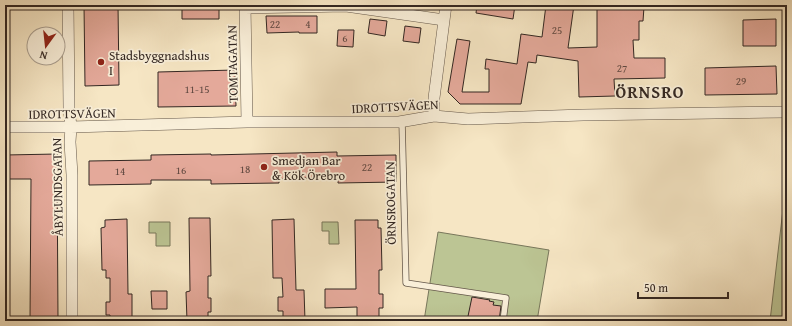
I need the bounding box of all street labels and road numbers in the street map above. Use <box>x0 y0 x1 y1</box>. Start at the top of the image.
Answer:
street label: TOMTAGATAN <box>222 24 243 103</box>
street label: IDROTTSVÄGEN <box>351 95 440 118</box>
street label: IDROTTSVÄGEN <box>28 103 116 124</box>
street label: ÅBYLUNDSGATAN <box>47 137 68 236</box>
street label: ÖRNSROGATAN <box>380 161 401 245</box>

